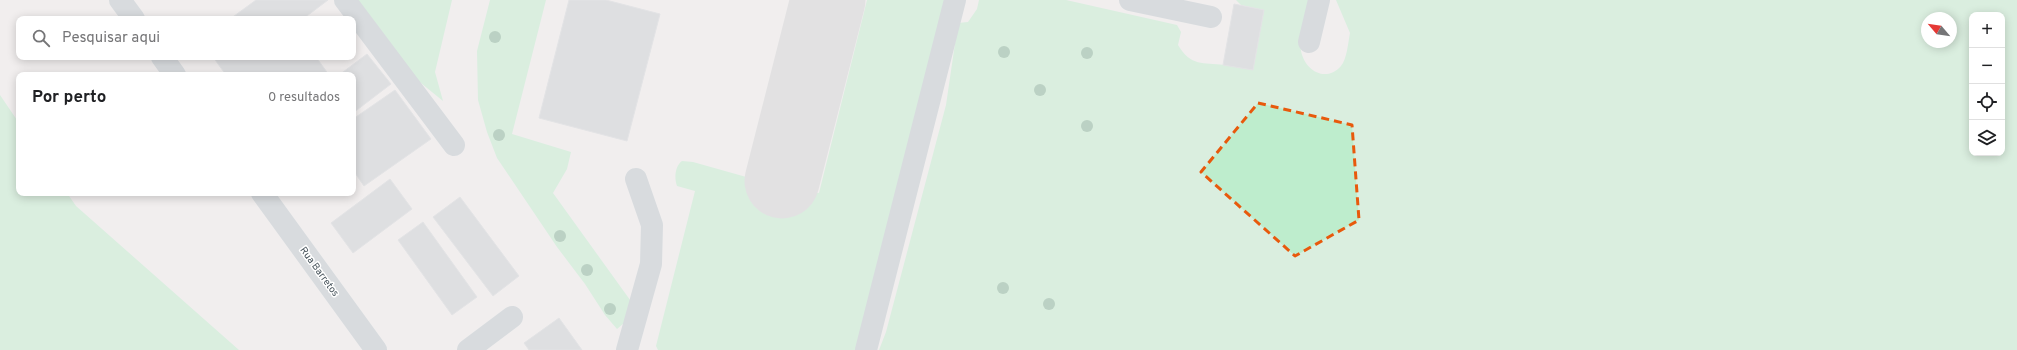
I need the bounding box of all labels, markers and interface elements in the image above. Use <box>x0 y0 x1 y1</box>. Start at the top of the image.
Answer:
north arrow <box>1921 12 1957 48</box>
map controls <box>1969 12 2005 156</box>
button: + <box>1969 12 2005 48</box>
search box <box>16 16 356 60</box>
icon: search <box>30 27 52 49</box>
text: Pesquisar aqui <box>62 29 160 48</box>
button: − <box>1969 48 2005 84</box>
button: locate <box>1969 84 2005 120</box>
text: Por perto <box>32 87 106 109</box>
text: 0 resultados <box>268 90 340 106</box>
button: layers <box>1969 120 2005 156</box>
street label: Rua Barretos <box>297 245 342 300</box>

